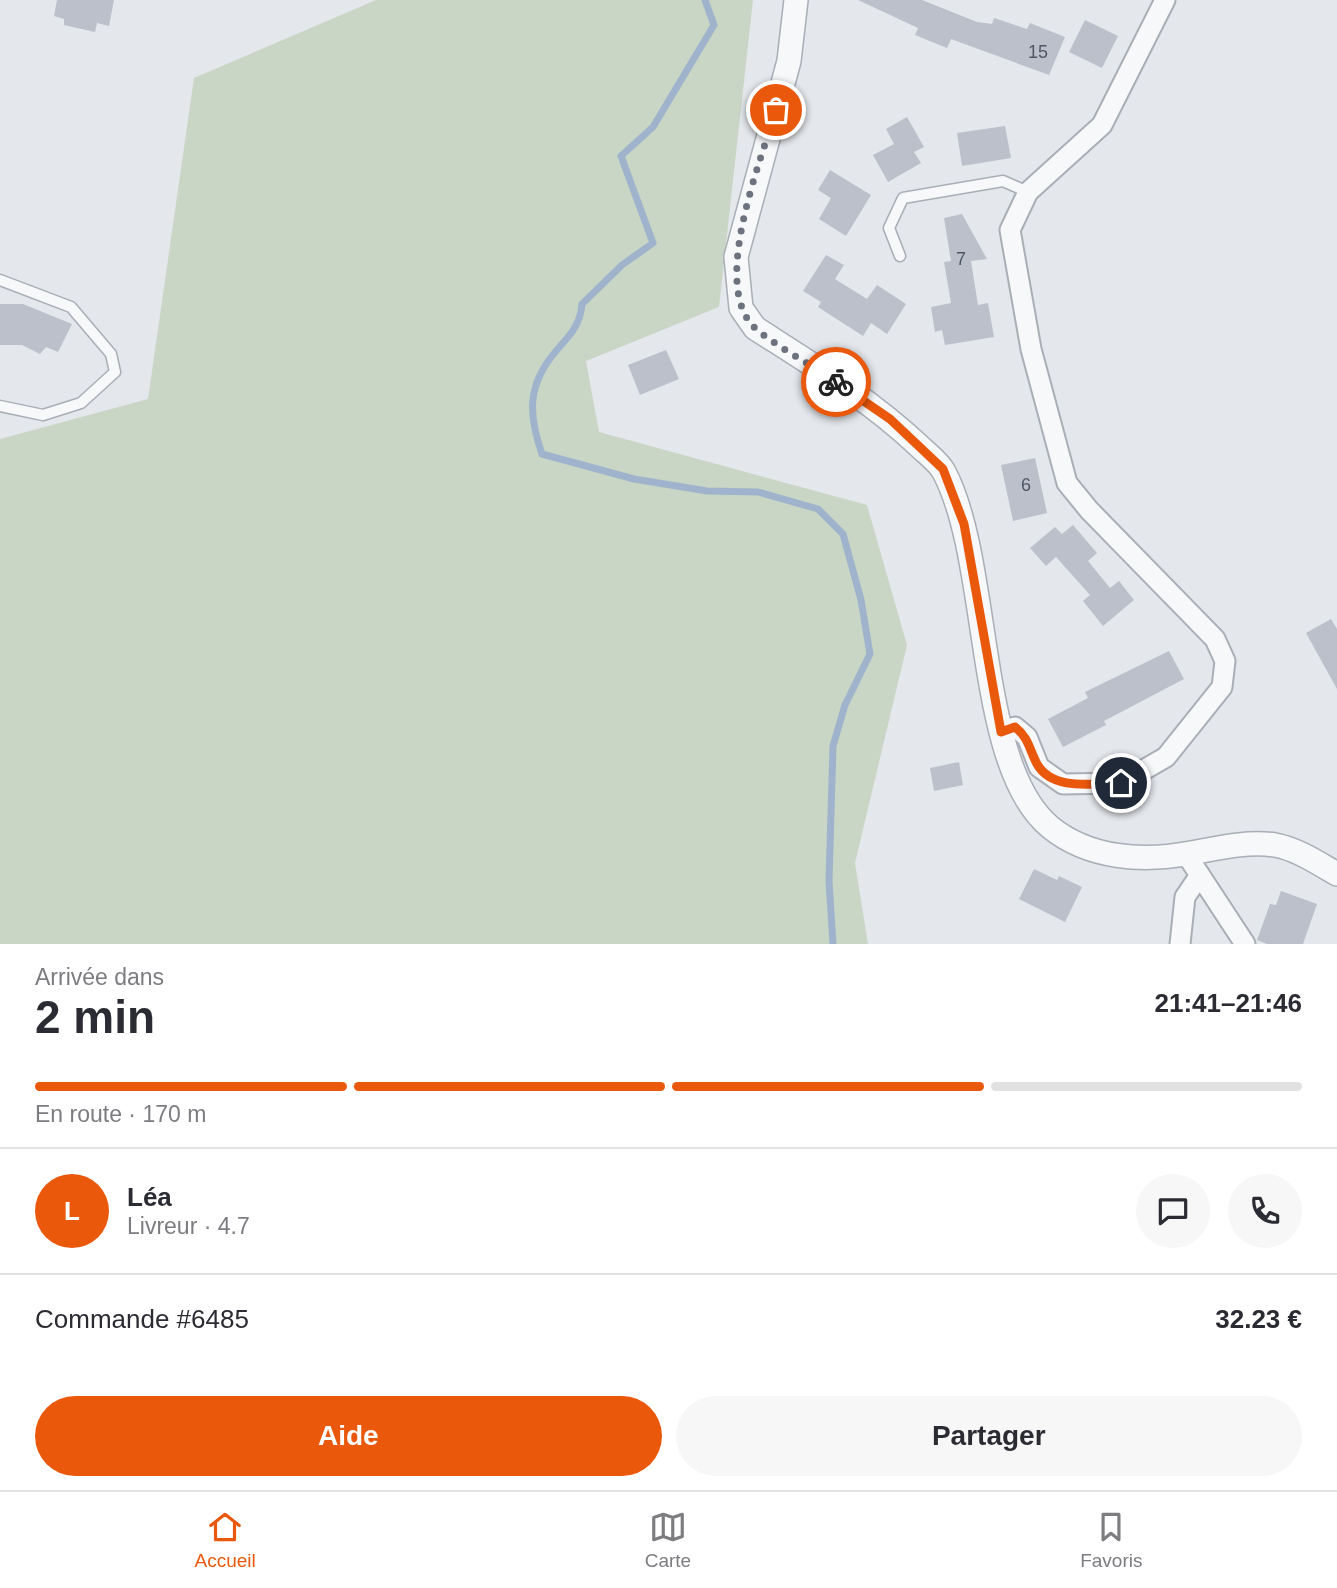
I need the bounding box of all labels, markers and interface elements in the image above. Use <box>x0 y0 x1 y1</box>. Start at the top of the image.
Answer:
house number: 15 <box>1028 42 1048 62</box>
pin <box>746 80 806 140</box>
icon: bag <box>757 91 795 129</box>
house number: 7 <box>956 249 966 269</box>
courier <box>801 347 871 417</box>
icon: bike <box>817 363 855 401</box>
house number: 6 <box>1021 475 1031 495</box>
pin <box>1091 753 1151 813</box>
icon: home <box>1102 764 1140 802</box>
text: Arrivée dans <box>35 964 164 990</box>
text: 21:41–21:46 <box>1155 988 1302 1018</box>
text: 2 min <box>35 991 155 1043</box>
text: En route · 170 m <box>35 1101 206 1127</box>
button: chat <box>1136 1174 1210 1248</box>
button: phone <box>1228 1174 1302 1248</box>
text: Léa <box>127 1182 172 1212</box>
text: L <box>64 1196 80 1226</box>
text: Livreur · 4.7 <box>127 1213 250 1239</box>
text: Commande #6485 <box>35 1304 249 1334</box>
text: 32.23 € <box>1215 1304 1302 1334</box>
button: Aide <box>35 1396 662 1476</box>
button: Partager <box>676 1396 1302 1476</box>
tab: Accueil <box>194 1508 256 1572</box>
tab: Carte <box>645 1508 691 1572</box>
tab: Favoris <box>1080 1508 1142 1572</box>

